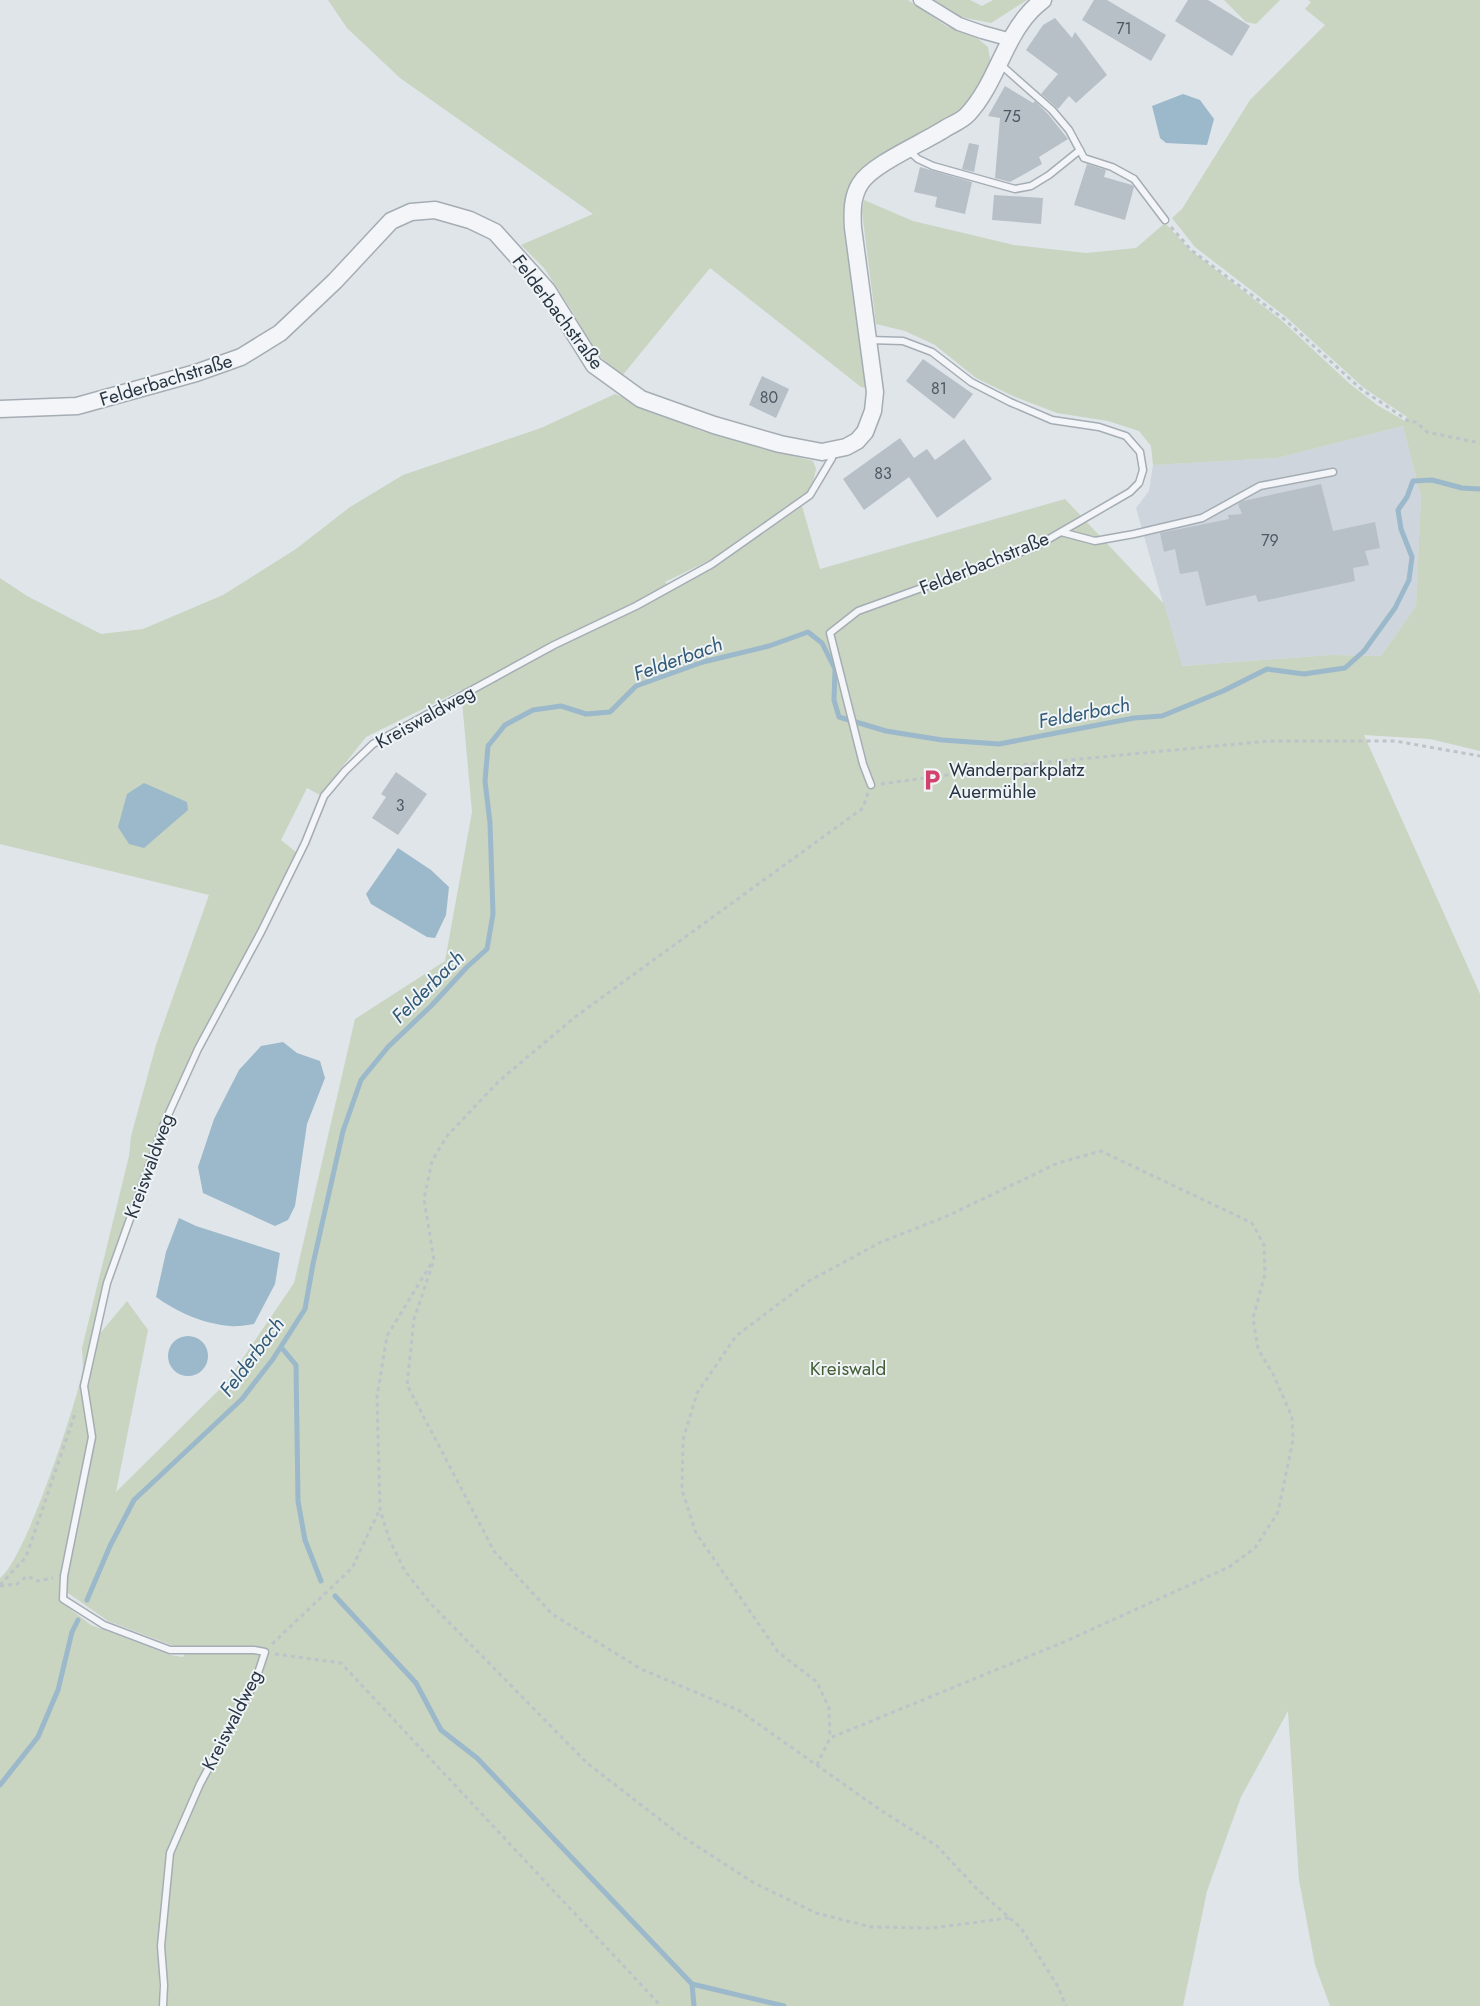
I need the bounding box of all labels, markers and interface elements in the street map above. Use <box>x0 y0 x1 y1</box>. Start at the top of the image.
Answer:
house number: 71 <box>1116 17 1132 40</box>
house number: 75 <box>1003 105 1021 128</box>
street label: Felderbachstraße <box>506 249 610 375</box>
street label: Felderbachstraße <box>96 347 236 413</box>
house number: 81 <box>931 377 947 400</box>
house number: 80 <box>760 386 778 409</box>
house number: 83 <box>874 462 892 485</box>
street label: Felderbachstraße <box>915 525 1053 601</box>
house number: 79 <box>1261 529 1279 552</box>
water label: Felderbach <box>629 629 727 689</box>
street label: Kreiswaldweg <box>370 679 480 755</box>
water label: Felderbach <box>1036 690 1132 736</box>
place label: Wanderparkplatz Auermühle <box>949 756 1085 805</box>
parking icon: Wanderparkplatz Auermühle <box>919 767 945 793</box>
house number: 3 <box>396 794 405 817</box>
water label: Felderbach <box>385 944 471 1030</box>
street label: Kreiswaldweg <box>118 1110 180 1222</box>
water label: Felderbach <box>212 1311 292 1403</box>
park label: Kreiswald <box>810 1355 886 1382</box>
street label: Kreiswaldweg <box>195 1665 269 1775</box>

